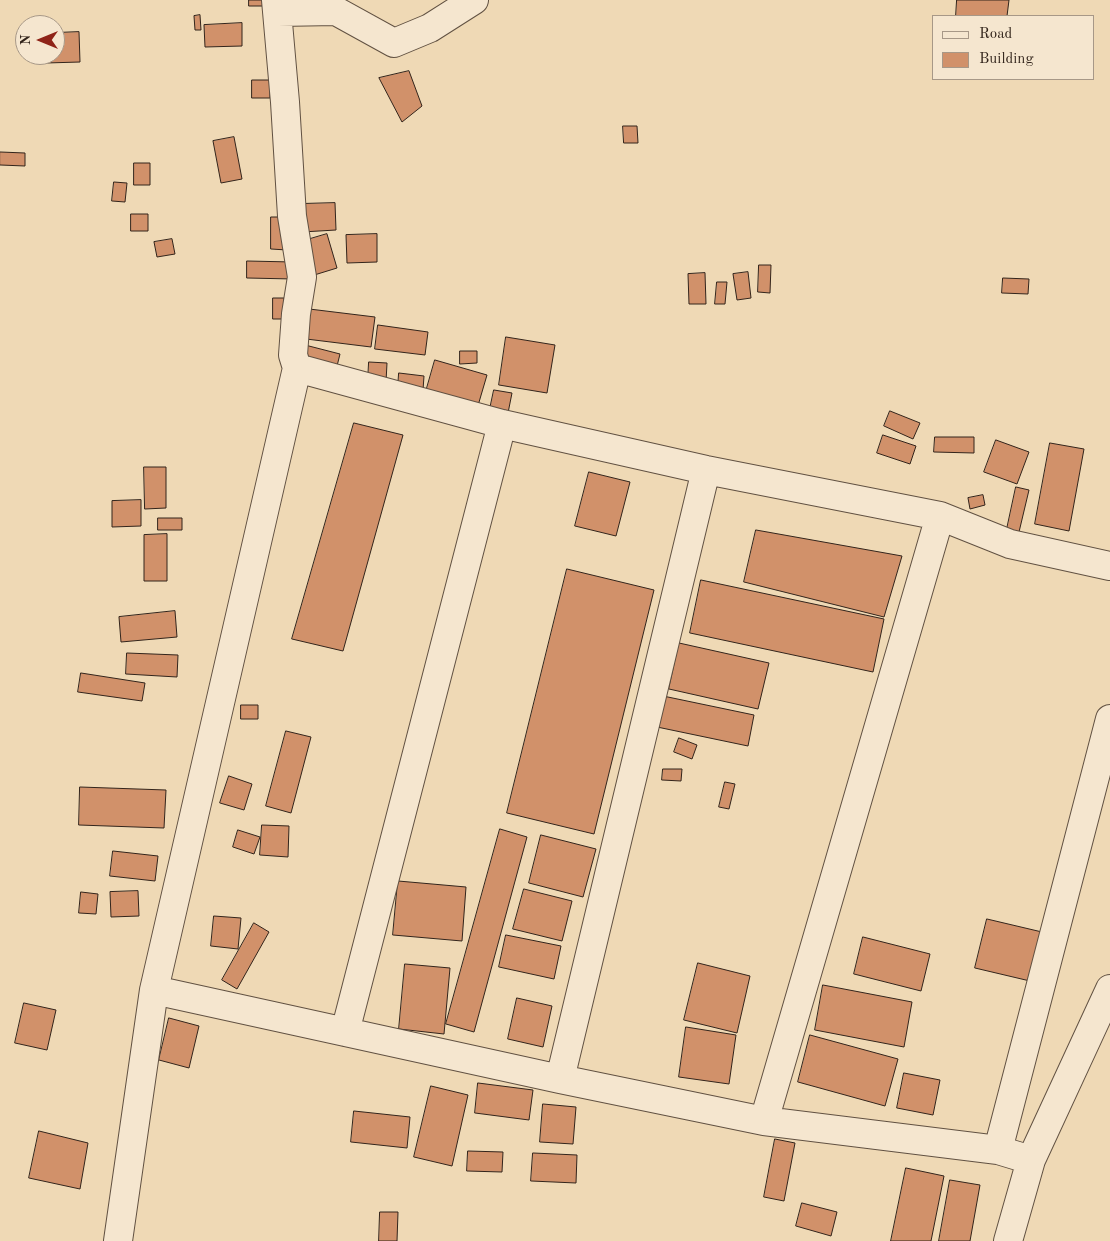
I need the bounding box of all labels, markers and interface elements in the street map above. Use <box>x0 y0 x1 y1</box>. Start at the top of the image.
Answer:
north arrow <box>15 15 65 65</box>
legend <box>932 15 1095 80</box>
text: Road <box>979 27 1012 42</box>
text: N <box>19 35 33 45</box>
text: Building <box>979 52 1034 67</box>

